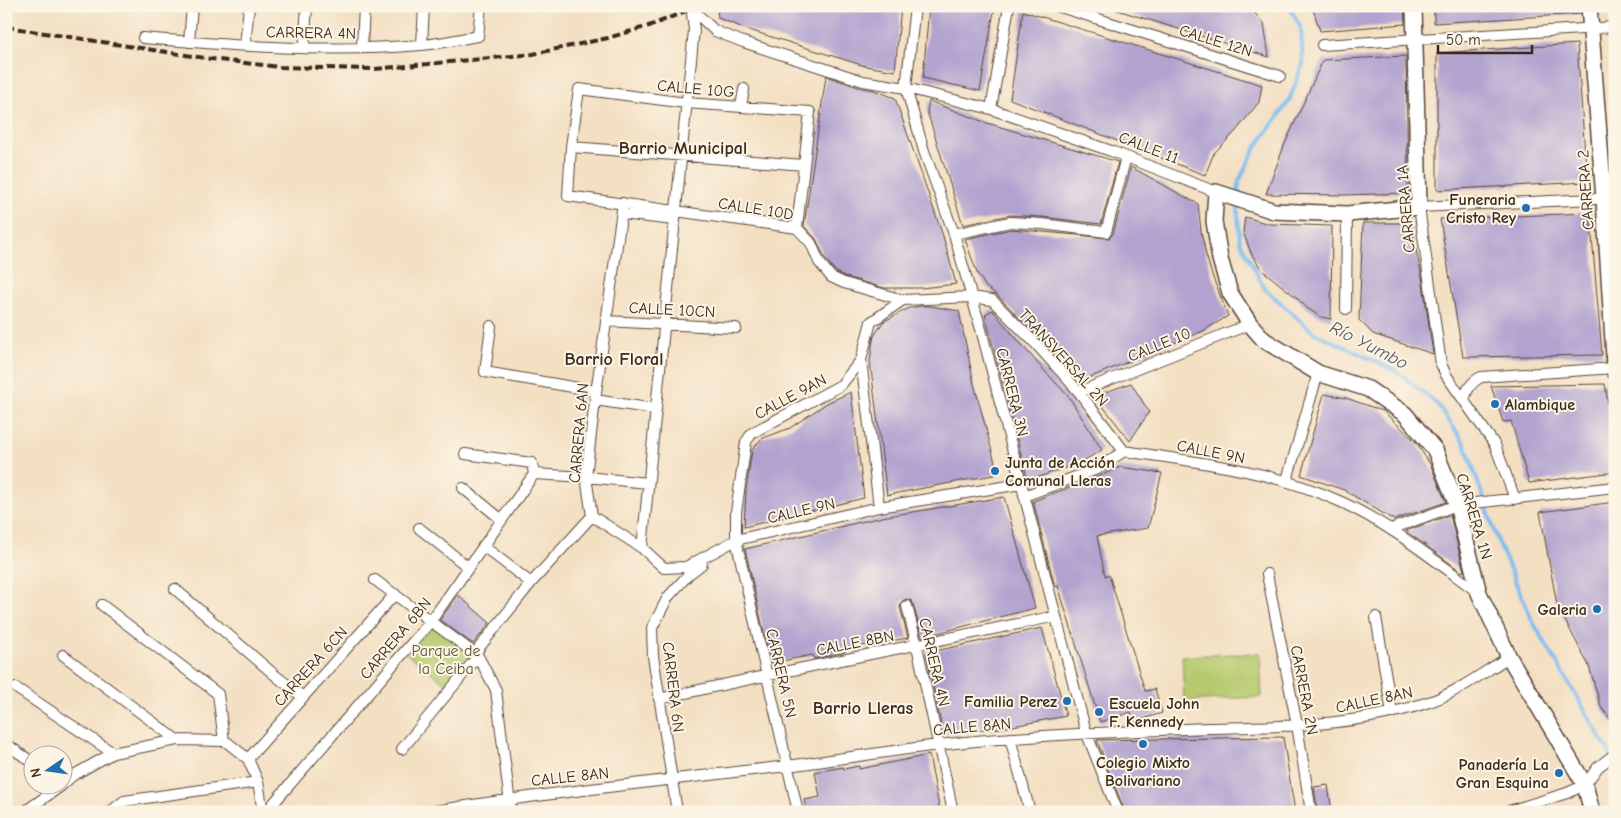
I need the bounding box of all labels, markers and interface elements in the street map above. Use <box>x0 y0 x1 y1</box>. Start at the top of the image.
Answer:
street label: CALLE 12N <box>1177 21 1254 61</box>
scale bar <box>1438 22 1532 54</box>
street label: CARRERA 4N <box>266 23 356 43</box>
text: 50 m <box>1446 31 1481 49</box>
street label: CALLE 10G <box>656 77 735 101</box>
street label: CALLE 11 <box>1116 128 1181 168</box>
district label: Barrio Municipal <box>619 138 747 159</box>
street label: CARRERA 2 <box>1574 149 1598 231</box>
street label: CARRERA 1A <box>1393 164 1419 253</box>
place label: Funeraria Cristo Rey <box>1446 191 1517 227</box>
street label: CALLE 10D <box>717 194 795 224</box>
marker: Funeraria Cristo Rey <box>1520 202 1532 214</box>
street label: CALLE 10CN <box>628 299 716 321</box>
street label: TRANSVERSAL 2N <box>1015 305 1112 410</box>
water label: Río Yumbo <box>1326 317 1411 374</box>
street label: CALLE 10 <box>1125 324 1193 366</box>
street label: CARRERA 3N <box>992 346 1032 438</box>
district label: Barrio Floral <box>565 349 663 370</box>
street label: CALLE 9AN <box>752 371 829 423</box>
street label: CARRERA 6AN <box>566 382 592 484</box>
place label: Alambique <box>1505 396 1575 414</box>
marker: Alambique <box>1489 398 1501 410</box>
street label: CALLE 9N <box>1175 437 1246 467</box>
place label: Junta de Acción Comunal Lleras <box>1005 454 1115 490</box>
marker: Junta de Acción Comunal Lleras <box>989 465 1001 477</box>
street label: CARRERA 1N <box>1452 471 1496 561</box>
street label: CALLE 9N <box>766 494 837 528</box>
street label: CARRERA 6BN <box>356 594 435 683</box>
place label: Galeria <box>1537 601 1587 619</box>
marker: Galeria <box>1591 603 1603 615</box>
street label: CARRERA 4N <box>915 616 953 708</box>
street label: CARRERA 6CN <box>270 623 351 710</box>
street label: CARRERA 5N <box>762 627 800 720</box>
street label: CALLE 8BN <box>815 627 896 659</box>
street label: CARRERA 6N <box>659 641 687 733</box>
park label: Parque de la Ceiba <box>412 642 480 678</box>
street label: CARRERA 2N <box>1287 644 1322 737</box>
street label: CALLE 8AN <box>1334 683 1414 717</box>
place label: Familia Perez <box>964 693 1057 711</box>
marker: Familia Perez <box>1061 695 1073 707</box>
place label: Escuela John F. Kennedy <box>1109 695 1200 731</box>
district label: Barrio Lleras <box>813 698 914 719</box>
marker: Escuela John F. Kennedy <box>1093 706 1105 718</box>
street label: CALLE 8AN <box>932 715 1012 739</box>
marker: Colegio Mixto Bolivariano <box>1137 738 1149 750</box>
north arrow <box>22 746 72 796</box>
place label: Colegio Mixto Bolivariano <box>1096 754 1190 790</box>
place label: Panadería La Gran Esquina <box>1456 756 1549 792</box>
street label: CALLE 8AN <box>530 764 610 790</box>
text: N <box>27 766 45 779</box>
marker: Panadería La Gran Esquina <box>1553 767 1565 779</box>

